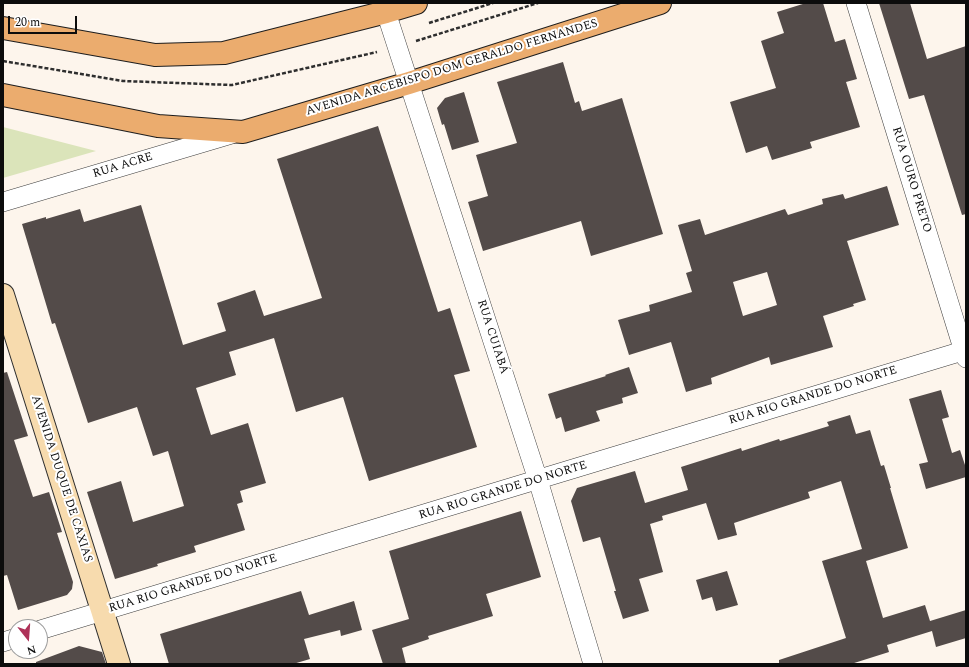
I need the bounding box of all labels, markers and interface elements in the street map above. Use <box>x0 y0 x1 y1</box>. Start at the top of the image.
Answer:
scale bar <box>10 8 79 34</box>
text: 20 m <box>15 13 40 32</box>
street label: AVENIDA ARCEBISPO DOM GERALDO FERNANDES <box>305 17 599 119</box>
street label: RUA OURO PRETO <box>888 125 934 235</box>
street label: RUA ACRE <box>91 150 155 182</box>
street label: RUA CUIABÁ <box>473 298 511 376</box>
street label: RUA RIO GRANDE DO NORTE <box>727 364 899 428</box>
street label: AVENIDA DUQUE DE CAXIAS <box>27 394 95 564</box>
street label: RUA RIO GRANDE DO NORTE <box>417 459 589 523</box>
street label: RUA RIO GRANDE DO NORTE <box>107 552 279 616</box>
north arrow <box>8 619 48 659</box>
text: N <box>25 641 38 659</box>

